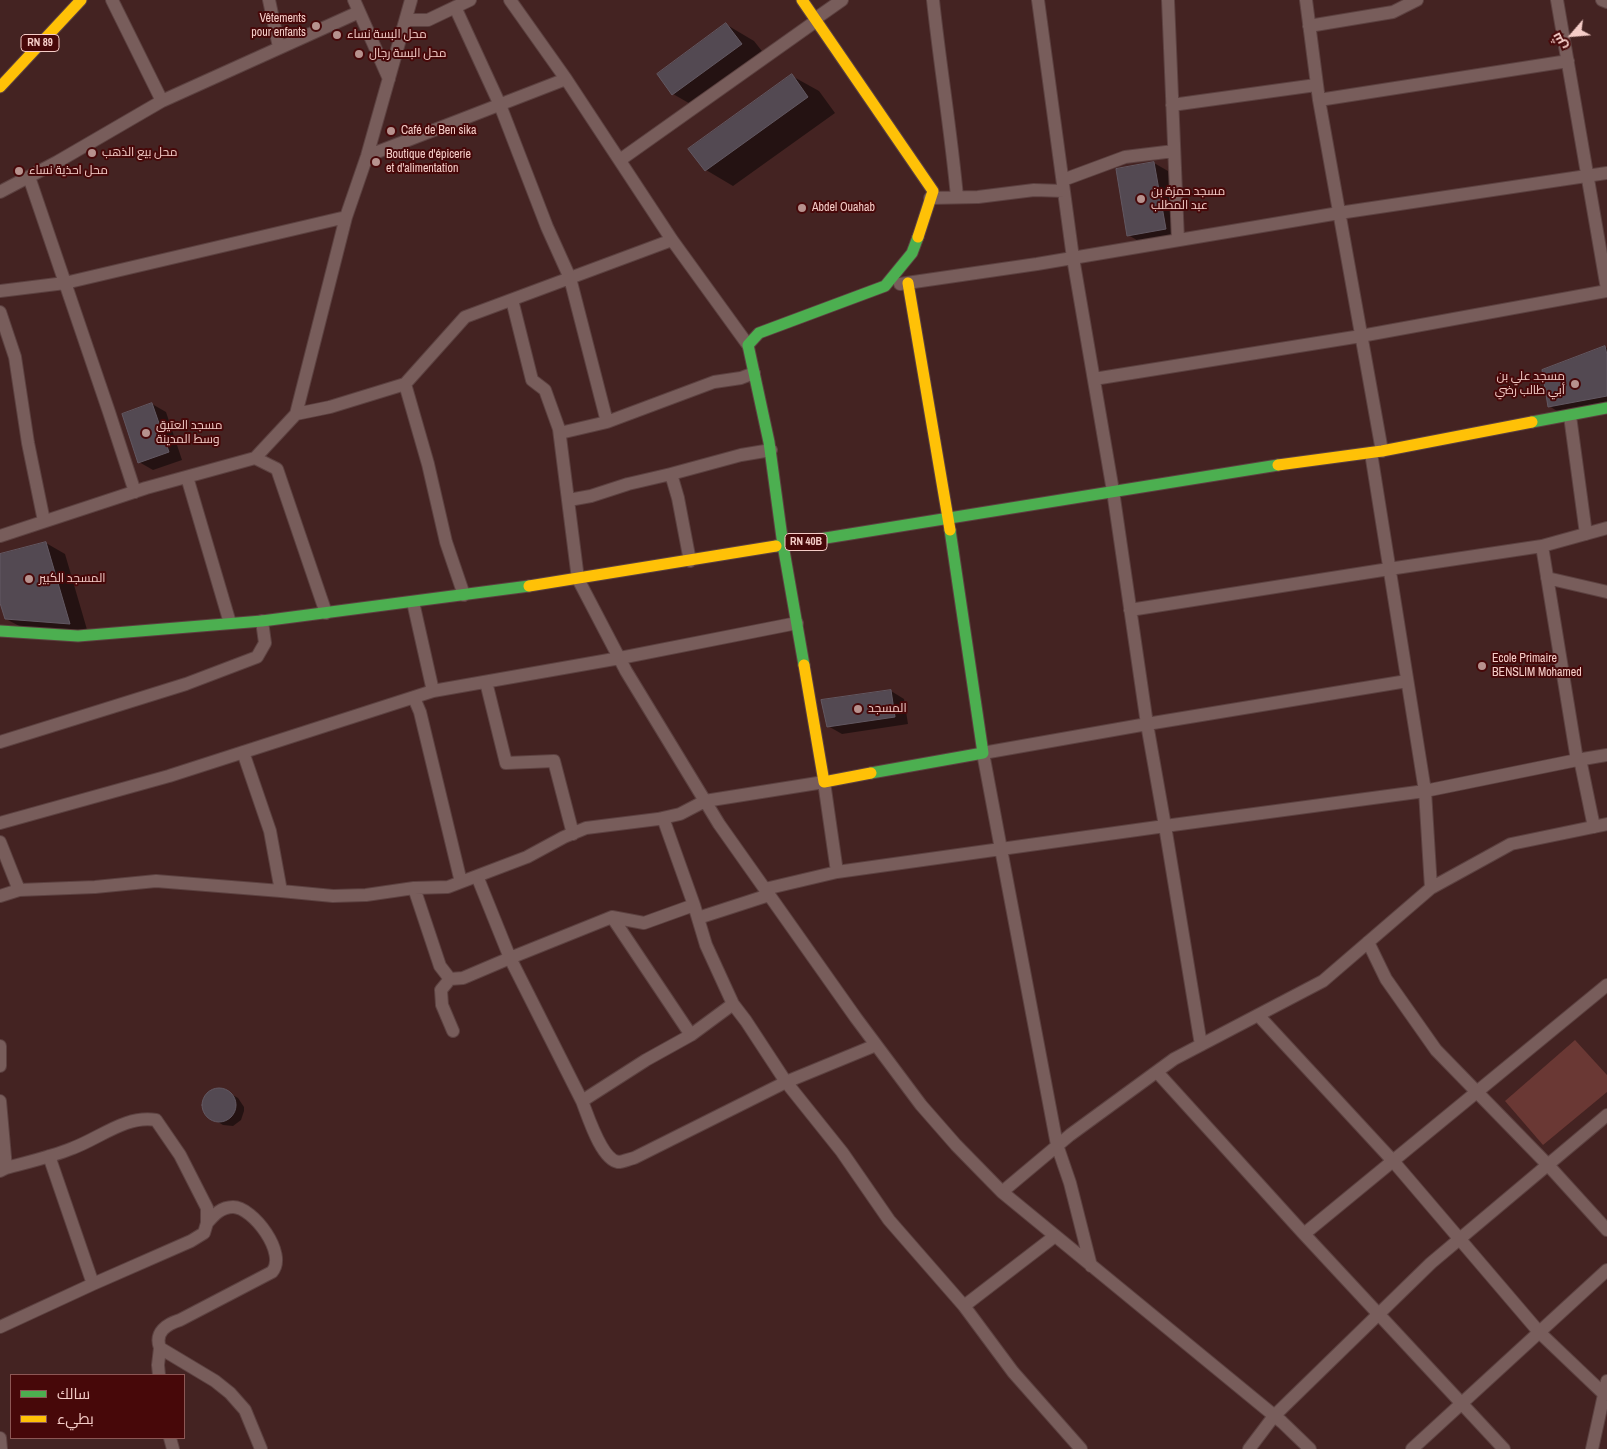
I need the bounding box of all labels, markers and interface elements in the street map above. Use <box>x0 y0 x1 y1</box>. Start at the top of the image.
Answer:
north arrow <box>1547 10 1597 60</box>
place label: Vêtements pour enfants <box>251 12 306 40</box>
marker: Vêtements pour enfants <box>310 20 322 32</box>
place label: محل البسة نساء <box>347 28 427 42</box>
marker: محل البسة نساء <box>331 29 343 41</box>
text: ش <box>1547 30 1571 54</box>
road number: RN 89 <box>21 34 59 52</box>
place label: محل البسة رجال <box>369 47 446 61</box>
marker: محل البسة رجال <box>353 48 365 60</box>
place label: Café de Ben sika <box>401 124 476 138</box>
marker: Café de Ben sika <box>385 125 397 137</box>
place label: محل بيع الذهب <box>102 146 177 160</box>
marker: محل بيع الذهب <box>86 147 98 159</box>
place label: Boutique d'épicerie et d'alimentation <box>386 148 471 176</box>
marker: Boutique d'épicerie et d'alimentation <box>370 156 382 168</box>
place label: محل احذية نساء <box>29 164 108 178</box>
marker: محل احذية نساء <box>13 165 25 177</box>
place label: مسجد حمزة بن عبد المطلب <box>1151 185 1225 213</box>
marker: مسجد حمزة بن عبد المطلب <box>1135 193 1147 205</box>
place label: Abdel Ouahab <box>812 201 875 215</box>
marker: Abdel Ouahab <box>796 202 808 214</box>
place label: مسجد علي بن أبي طالب رضي <box>1495 370 1565 398</box>
marker: مسجد علي بن أبي طالب رضي <box>1569 378 1581 390</box>
place label: مسجد العتيق وسط المدينة <box>156 419 222 447</box>
marker: مسجد العتيق وسط المدينة <box>140 427 152 439</box>
road number: RN 40B <box>785 534 827 550</box>
place label: المسجد الكبير <box>39 572 105 586</box>
marker: المسجد الكبير <box>23 573 35 585</box>
place label: Ecole Primaire BENSLIM Mohamed <box>1492 652 1582 680</box>
marker: Ecole Primaire BENSLIM Mohamed <box>1476 660 1488 672</box>
place label: المسجد <box>868 702 907 716</box>
marker: المسجد <box>852 703 864 715</box>
legend <box>10 1374 185 1439</box>
text: سالك <box>57 1383 90 1404</box>
text: بطيء <box>57 1408 94 1429</box>

